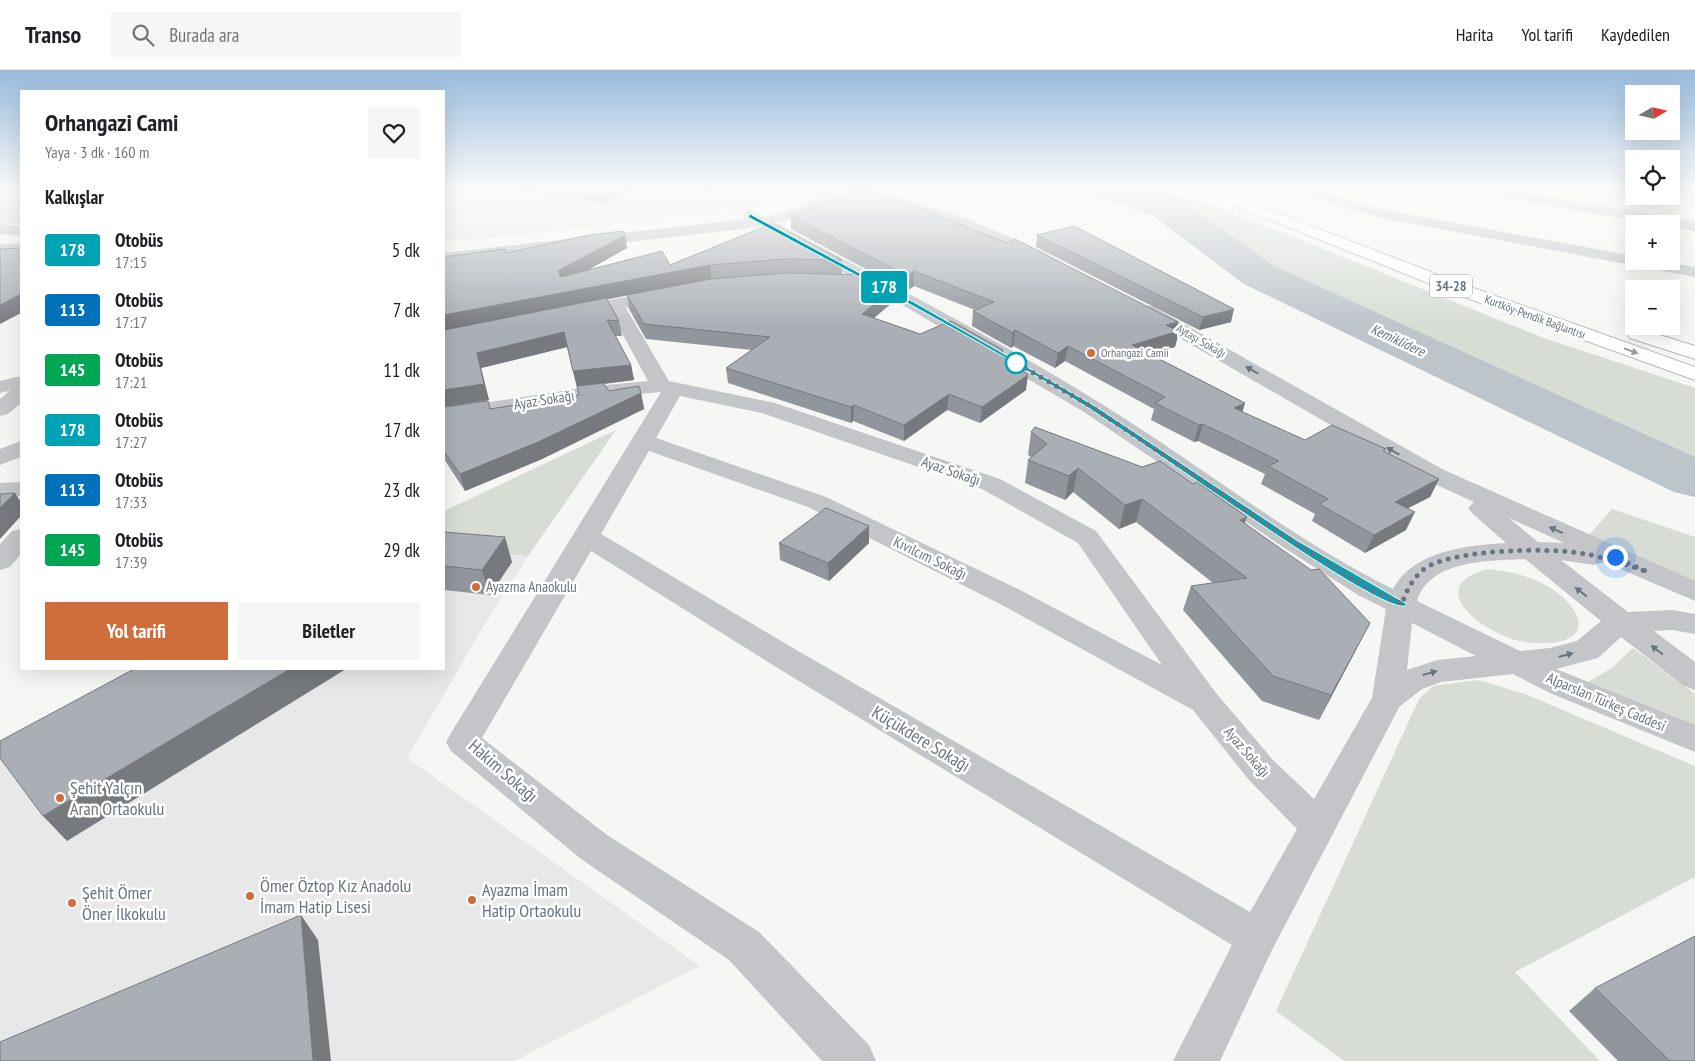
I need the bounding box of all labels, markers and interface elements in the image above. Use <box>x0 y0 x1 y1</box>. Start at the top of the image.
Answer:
search box <box>111 12 461 57</box>
text: Transo <box>25 19 81 50</box>
icon: search <box>129 21 157 49</box>
text: Burada ara <box>169 23 239 47</box>
text: Harita <box>1456 23 1494 46</box>
text: Yol tarifi <box>1522 23 1573 46</box>
text: Kaydedilen <box>1601 23 1670 46</box>
north arrow <box>1625 85 1680 140</box>
map controls <box>1625 85 1680 335</box>
text: Orhangazi Cami <box>45 107 179 138</box>
button: heart <box>368 107 420 159</box>
text: Yaya · 3 dk · 160 m <box>45 142 149 162</box>
button: locate <box>1625 150 1680 205</box>
text: Kalkışlar <box>45 185 104 209</box>
button: + <box>1625 215 1680 270</box>
text: Otobüs <box>115 228 163 252</box>
text: 178 <box>60 238 85 261</box>
text: 5 dk <box>392 238 420 262</box>
text: 17:15 <box>115 252 147 272</box>
line badge: 178 <box>855 271 913 303</box>
text: 178 <box>871 275 897 298</box>
road number: 34-28 <box>1430 275 1472 298</box>
button: − <box>1625 280 1680 335</box>
text: Otobüs <box>115 288 163 312</box>
street label: Kurtköy-Pendik Bağlantısı <box>1483 291 1588 342</box>
text: 113 <box>60 298 85 321</box>
text: 7 dk <box>393 298 420 322</box>
text: 17:17 <box>115 312 147 332</box>
street label: Aytaşı Sokağı <box>1174 320 1229 361</box>
water label: Kemiklidere <box>1368 320 1429 361</box>
place label: Orhangazi Camii <box>1101 345 1169 360</box>
marker: Orhangazi Camii <box>1085 347 1097 359</box>
one-way arrow <box>1624 347 1639 355</box>
text: Otobüs <box>115 348 163 372</box>
unlabelled marker <box>1005 352 1027 374</box>
text: 145 <box>60 358 85 381</box>
text: 11 dk <box>383 358 420 382</box>
one-way arrow <box>1245 366 1258 375</box>
text: 17:21 <box>115 372 147 392</box>
street label: Ayaz Sokağı <box>512 385 576 414</box>
text: Otobüs <box>115 408 163 432</box>
text: 178 <box>60 418 85 441</box>
text: 17 dk <box>384 418 420 442</box>
text: 17:27 <box>115 432 147 452</box>
one-way arrow <box>1385 447 1400 455</box>
street label: Ayaz Sokağı <box>919 452 983 489</box>
text: Otobüs <box>115 468 163 492</box>
text: 113 <box>60 478 85 501</box>
text: 23 dk <box>383 478 420 502</box>
text: 17:33 <box>115 492 147 512</box>
one-way arrow <box>1549 525 1563 533</box>
text: Otobüs <box>115 528 163 552</box>
street label: Kıvılcım Sokağı <box>890 532 970 583</box>
text: 145 <box>60 538 85 561</box>
text: 29 dk <box>383 538 420 562</box>
your location <box>1603 545 1628 570</box>
text: 17:39 <box>115 552 147 572</box>
place label: Ayazma Anaokulu <box>486 577 577 596</box>
marker: Ayazma Anaokulu <box>470 581 482 593</box>
one-way arrow <box>1575 586 1588 597</box>
button: Yol tarifi <box>45 602 228 660</box>
button: Biletler <box>238 602 420 660</box>
one-way arrow <box>1650 645 1664 655</box>
one-way arrow <box>1559 651 1574 659</box>
street label: Alparslan Türkeş Caddesi <box>1544 668 1669 735</box>
one-way arrow <box>1422 669 1437 677</box>
street label: Küçükdere Sokağı <box>868 700 975 777</box>
street label: Ayaz Sokağı <box>1220 722 1275 781</box>
street label: Hakim Sokağı <box>464 734 543 807</box>
place label: Şehit Yalçın Aran Ortaokulu <box>70 776 164 820</box>
marker: Şehit Yalçın Aran Ortaokulu <box>54 792 66 804</box>
place label: Ömer Öztop Kız Anadolu İmam Hatip Lisesi <box>260 874 411 918</box>
place label: Ayazma İmam Hatip Ortaokulu <box>482 878 581 922</box>
place label: Şehit Ömer Öner İlkokulu <box>82 881 166 925</box>
marker: Ömer Öztop Kız Anadolu İmam Hatip Lisesi <box>244 890 256 902</box>
marker: Ayazma İmam Hatip Ortaokulu <box>466 894 478 906</box>
marker: Şehit Ömer Öner İlkokulu <box>66 897 78 909</box>

